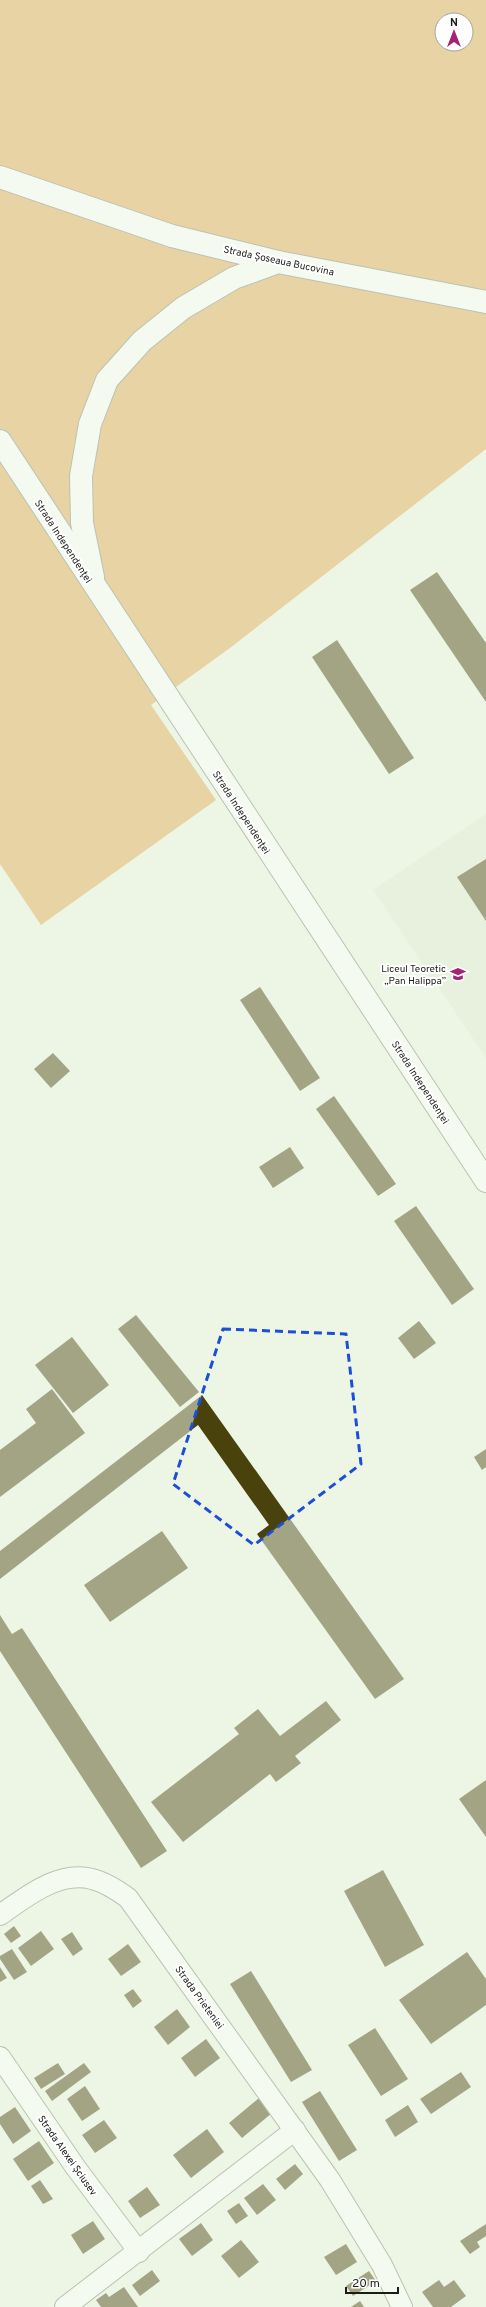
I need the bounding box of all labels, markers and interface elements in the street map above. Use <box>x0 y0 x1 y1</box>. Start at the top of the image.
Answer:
north arrow <box>434 12 474 52</box>
text: N <box>450 16 458 30</box>
street label: Strada Șoseaua Bucovina <box>222 243 335 280</box>
street label: Strada Independenței <box>31 498 94 586</box>
street label: Strada Independenței <box>209 769 272 857</box>
place label: Liceul Teoretic „Pan Halippa” <box>381 963 446 988</box>
school or university icon: Liceul Teoretic „Pan Halippa” <box>449 965 467 983</box>
street label: Strada Independenței <box>388 1039 451 1127</box>
street label: Strada Prieteniei <box>172 1964 226 2032</box>
street label: Strada Alexei Șciusev <box>34 2113 99 2198</box>
scale bar <box>346 2269 398 2295</box>
text: 20 m <box>352 2276 380 2292</box>

